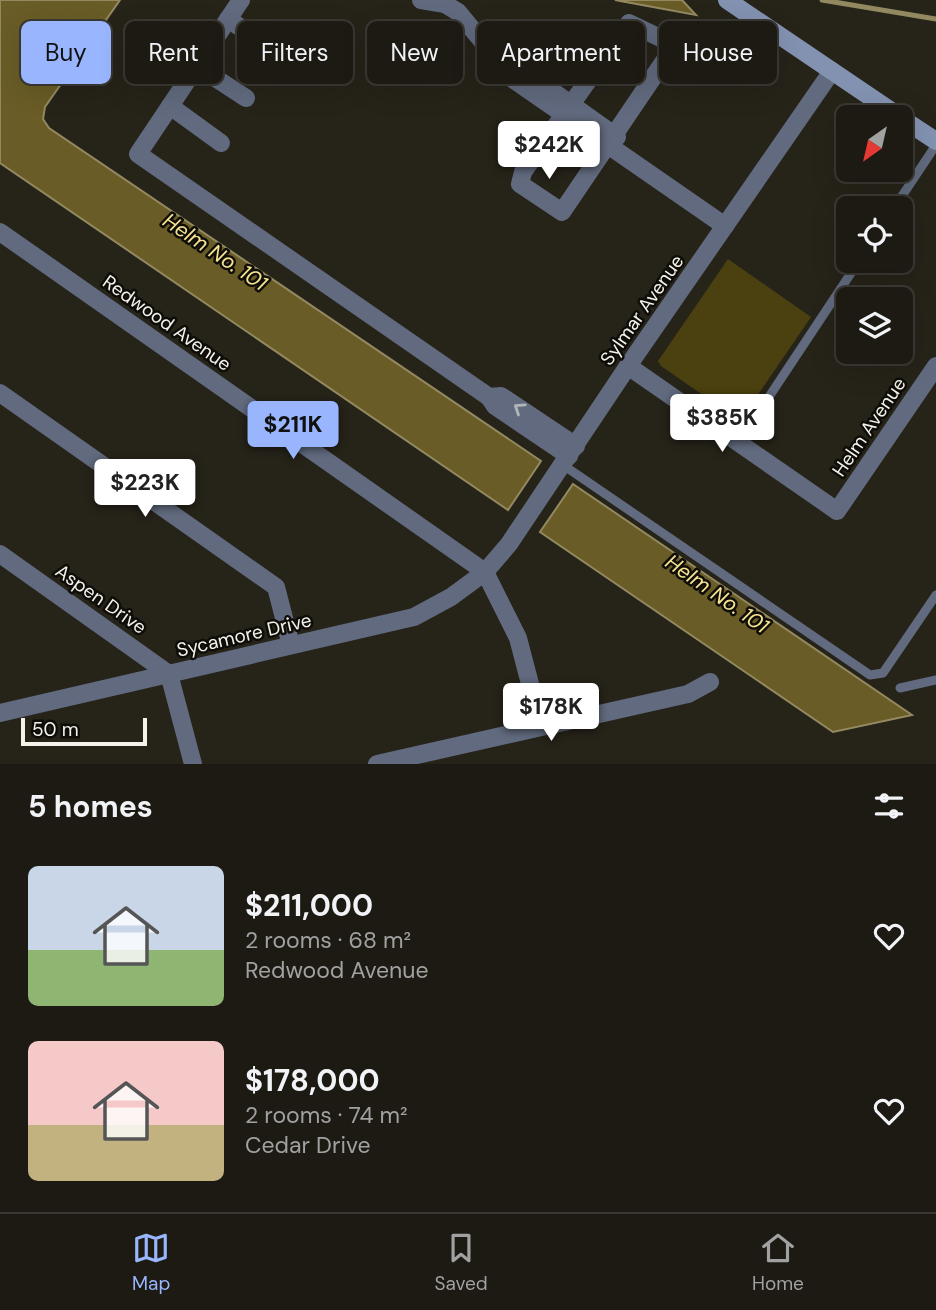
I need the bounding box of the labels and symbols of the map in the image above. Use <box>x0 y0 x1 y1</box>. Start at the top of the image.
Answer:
north arrow <box>836 105 914 182</box>
pin: $242K <box>500 122 598 181</box>
water label: Helm No. 101 <box>157 207 273 297</box>
street label: Sylmar Avenue <box>595 250 689 370</box>
street label: Redwood Avenue <box>98 269 236 377</box>
street label: Helm Avenue <box>827 373 911 481</box>
pin: $385K <box>673 394 771 454</box>
pin: $211K <box>244 402 342 461</box>
one-way arrow <box>514 404 527 417</box>
pin: $223K <box>96 460 194 519</box>
water label: Helm No. 101 <box>660 548 775 640</box>
street label: Aspen Drive <box>50 558 152 640</box>
street label: Sycamore Drive <box>174 607 314 663</box>
pin: $178K <box>502 684 600 743</box>
scale bar <box>21 715 147 747</box>

